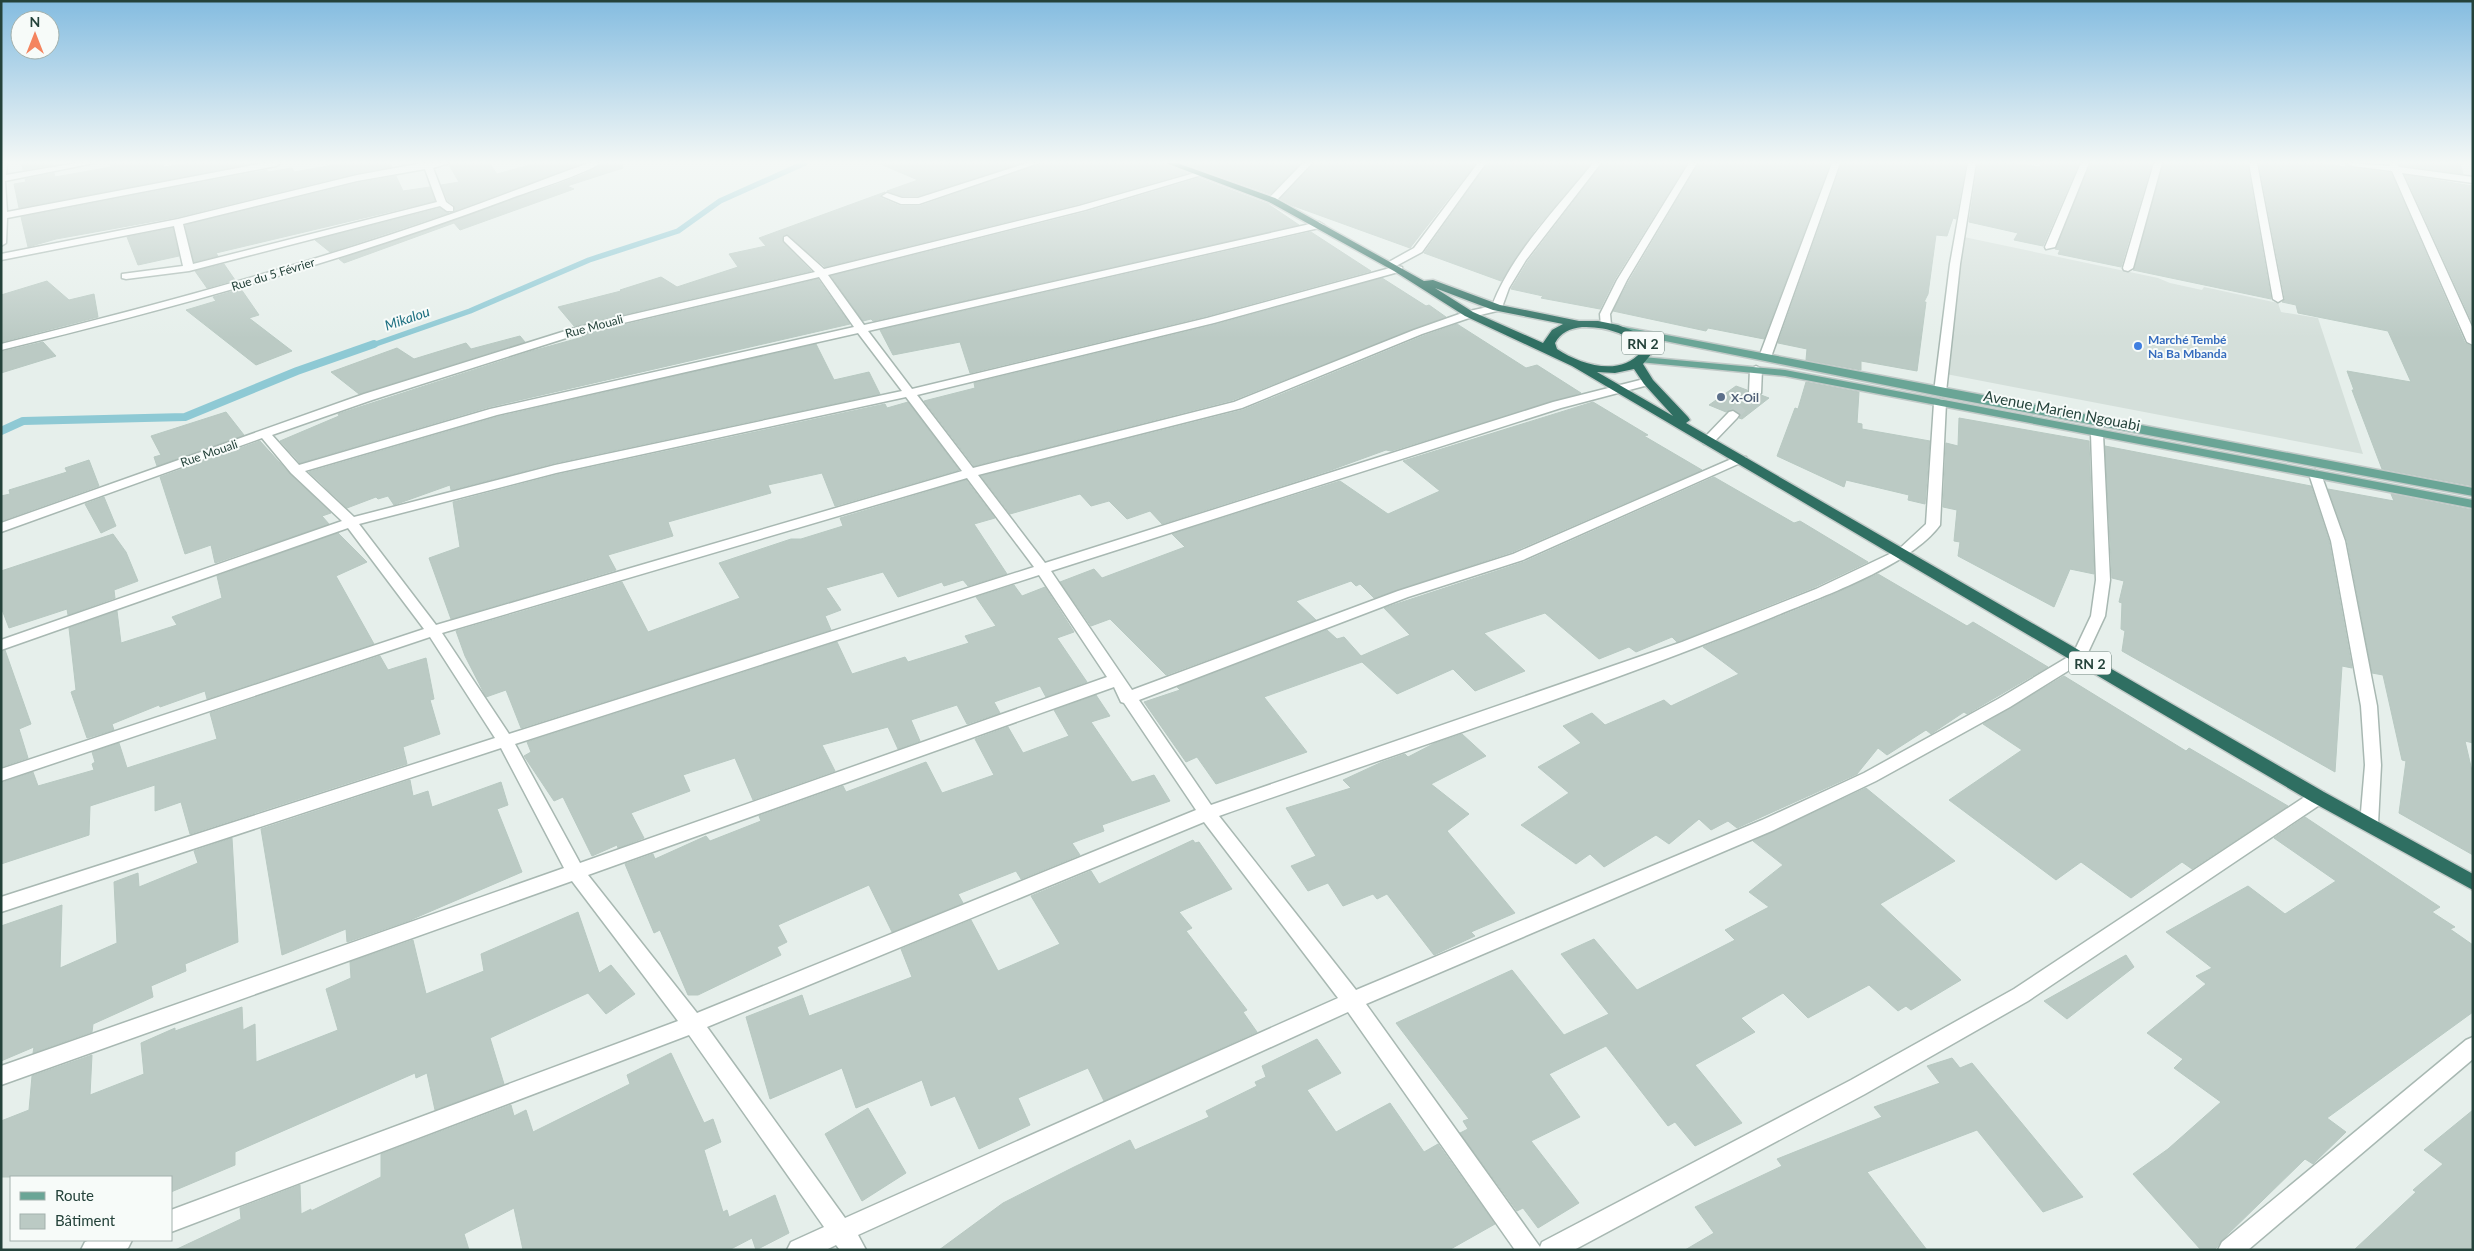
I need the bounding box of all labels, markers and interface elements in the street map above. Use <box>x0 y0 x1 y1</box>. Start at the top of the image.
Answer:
north arrow <box>10 10 60 60</box>
text: N <box>30 13 40 30</box>
street label: Rue du 5 Février <box>229 254 317 294</box>
water label: Mikalou <box>382 302 432 334</box>
street label: Rue Mouali <box>563 311 625 341</box>
road number: RN 2 <box>1622 332 1664 354</box>
place label: Marché Tembé Na Ba Mbanda <box>2148 332 2227 361</box>
marker: Marché Tembé Na Ba Mbanda <box>2132 340 2144 352</box>
street label: Avenue Marien Ngouabi <box>1982 386 2142 434</box>
place label: X-Oil <box>1731 390 1759 405</box>
marker: X-Oil <box>1715 391 1727 403</box>
street label: Rue Mouali <box>178 436 240 470</box>
road number: RN 2 <box>2069 651 2111 674</box>
legend <box>10 1176 172 1241</box>
text: Route <box>55 1186 94 1204</box>
text: Bâtiment <box>55 1211 116 1229</box>

